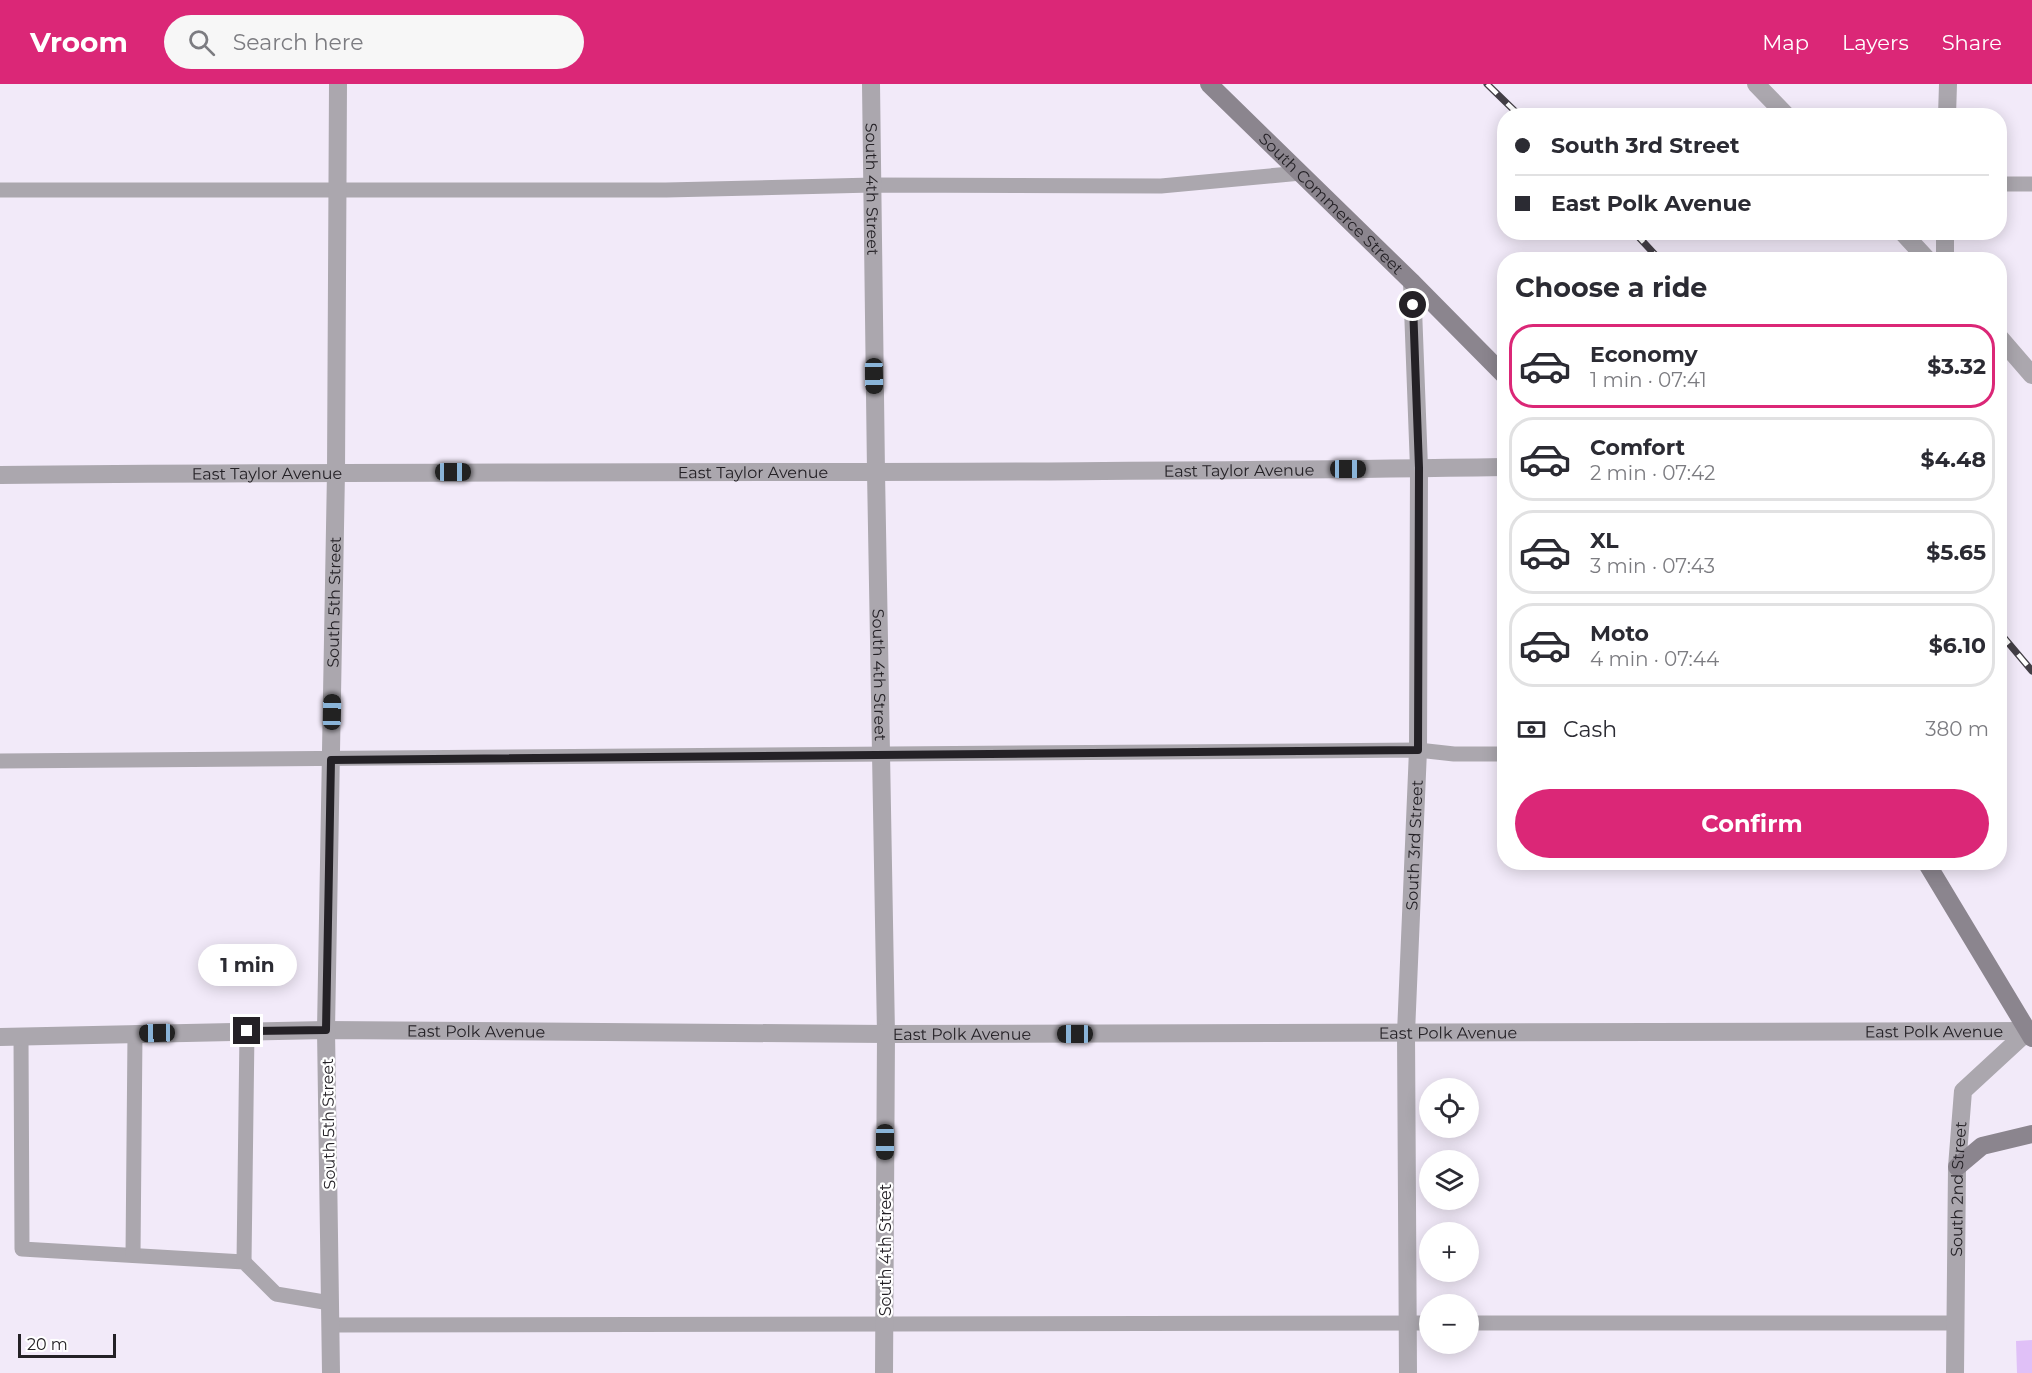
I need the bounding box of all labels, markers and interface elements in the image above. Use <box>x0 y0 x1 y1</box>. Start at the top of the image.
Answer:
search box <box>164 15 584 69</box>
text: Vroom <box>30 25 128 59</box>
icon: search <box>185 26 218 59</box>
text: Search here <box>233 29 364 56</box>
text: Map <box>1762 30 1809 55</box>
text: Layers <box>1842 30 1909 55</box>
text: Share <box>1942 30 2002 55</box>
street label: South 4th Street <box>861 123 882 256</box>
street label: South Commerce Street <box>1255 129 1408 279</box>
text: South 3rd Street <box>1551 132 1740 159</box>
text: East Polk Avenue <box>1551 190 1751 217</box>
text: Choose a ride <box>1515 271 1707 304</box>
route start <box>1399 291 1426 318</box>
icon: car <box>1518 339 1572 393</box>
text: Economy <box>1590 341 1698 368</box>
text: $3.32 <box>1927 353 1986 380</box>
car <box>865 358 883 394</box>
text: 1 min · 07:41 <box>1590 368 1707 392</box>
icon: car <box>1518 432 1572 486</box>
text: Comfort <box>1590 434 1685 461</box>
text: $4.48 <box>1920 446 1986 473</box>
street label: East Taylor Avenue <box>1164 460 1314 481</box>
car <box>1330 460 1366 478</box>
text: 2 min · 07:42 <box>1590 461 1715 485</box>
car <box>435 463 471 481</box>
street label: East Taylor Avenue <box>678 463 828 482</box>
street label: East Taylor Avenue <box>192 464 342 484</box>
icon: car <box>1518 525 1572 579</box>
text: XL <box>1590 527 1619 554</box>
street label: South 5th Street <box>323 536 345 668</box>
text: $5.65 <box>1926 539 1986 566</box>
text: 3 min · 07:43 <box>1590 554 1715 578</box>
street label: South 4th Street <box>868 608 890 742</box>
icon: car <box>1518 618 1572 672</box>
text: Moto <box>1590 620 1649 647</box>
text: $6.10 <box>1929 632 1986 659</box>
text: 4 min · 07:44 <box>1590 647 1719 671</box>
car <box>323 694 341 730</box>
icon: cash <box>1515 713 1548 746</box>
text: Cash <box>1563 716 1617 743</box>
text: 380 m <box>1925 717 1989 741</box>
street label: South 3rd Street <box>1402 779 1427 911</box>
button: Confirm <box>1515 789 1989 858</box>
callout: 1 min <box>198 944 296 986</box>
text: 1 min <box>220 953 275 977</box>
route end <box>233 1017 260 1044</box>
street label: East Polk Avenue <box>407 1022 545 1042</box>
street label: East Polk Avenue <box>1865 1022 2003 1041</box>
street label: East Polk Avenue <box>1379 1023 1517 1043</box>
car <box>139 1024 175 1042</box>
street label: East Polk Avenue <box>893 1025 1031 1044</box>
car <box>1057 1025 1093 1043</box>
street label: South 5th Street <box>318 1058 339 1190</box>
map controls <box>1419 1078 1479 1354</box>
button: locate <box>1419 1078 1479 1138</box>
street label: South 2nd Street <box>1947 1120 1971 1257</box>
car <box>876 1124 894 1160</box>
button: layers <box>1419 1150 1479 1210</box>
street label: South 4th Street <box>876 1183 895 1316</box>
button: + <box>1419 1222 1479 1282</box>
button: − <box>1419 1294 1479 1354</box>
scale bar <box>18 1331 116 1358</box>
text: 20 m <box>27 1335 68 1354</box>

